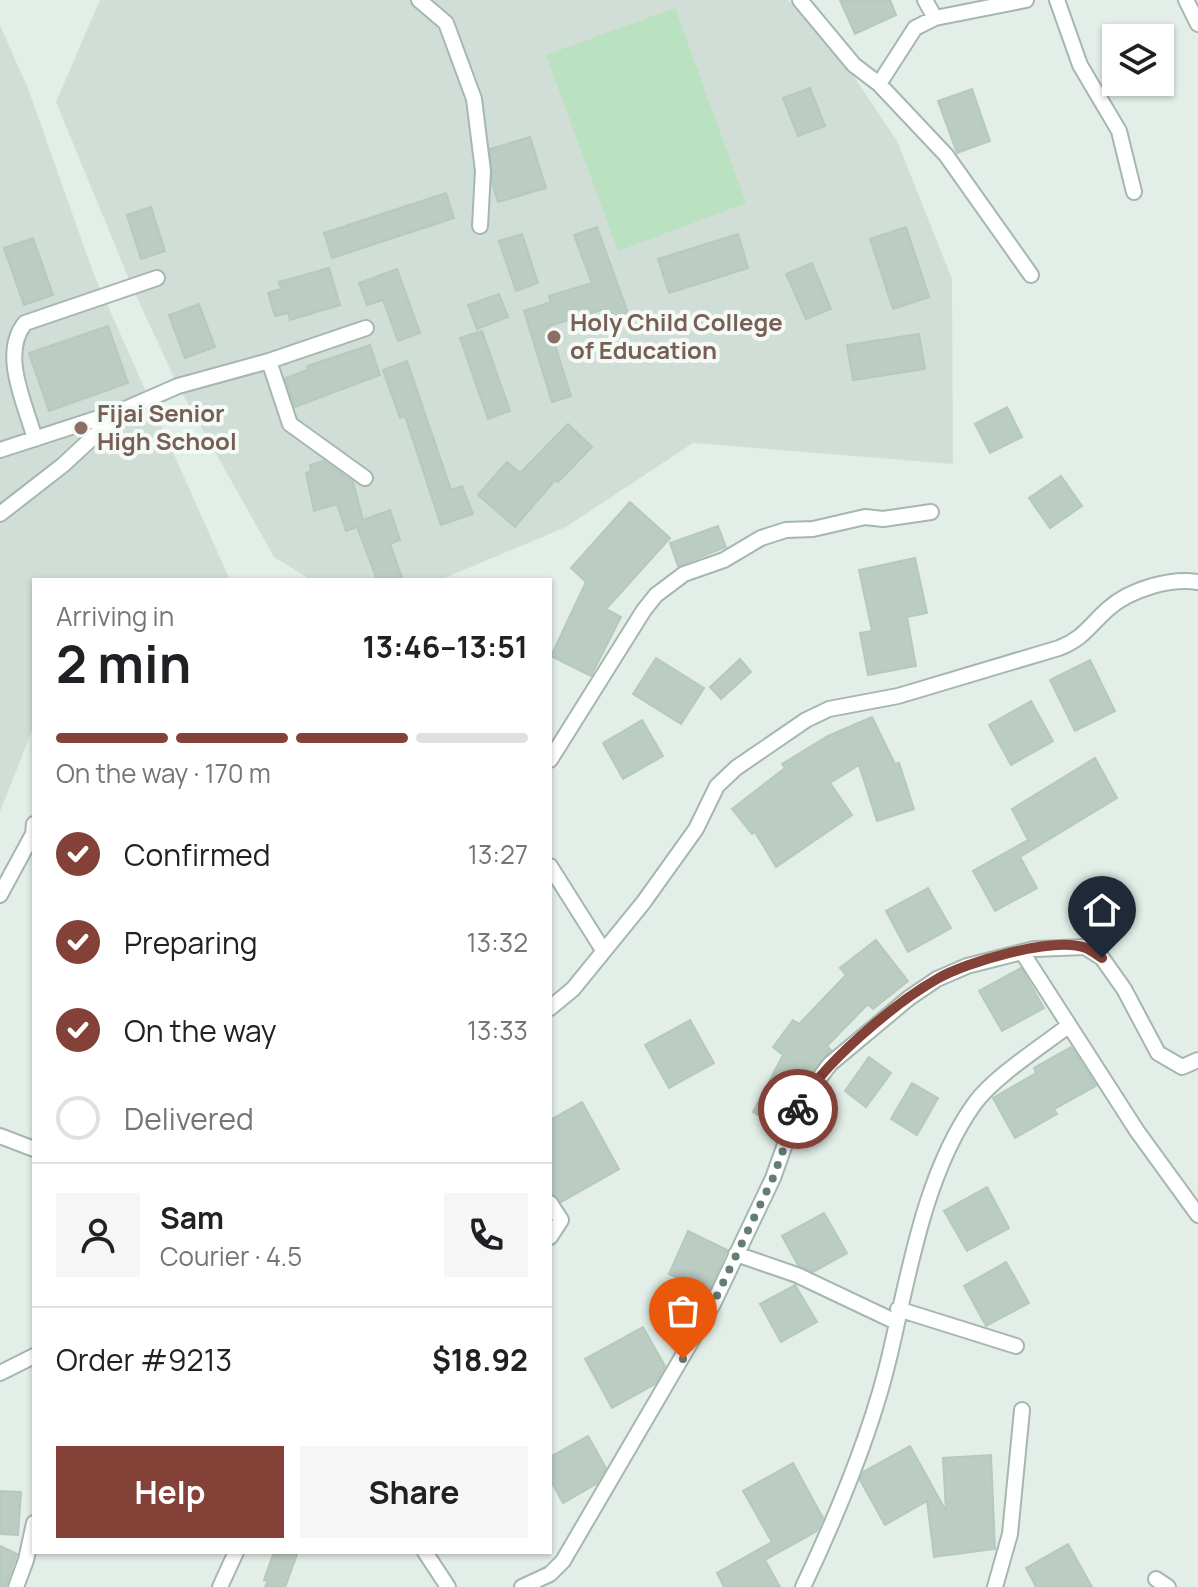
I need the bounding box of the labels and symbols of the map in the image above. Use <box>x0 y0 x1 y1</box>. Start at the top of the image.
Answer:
place label: Holy Child College of Education <box>570 305 783 366</box>
marker: Holy Child College of Education <box>545 328 563 346</box>
place label: Fijai Senior High School <box>97 396 237 457</box>
marker: Fijai Senior High School <box>72 419 90 437</box>
pin <box>1068 876 1136 958</box>
courier <box>758 1069 838 1149</box>
pin <box>649 1277 717 1359</box>

